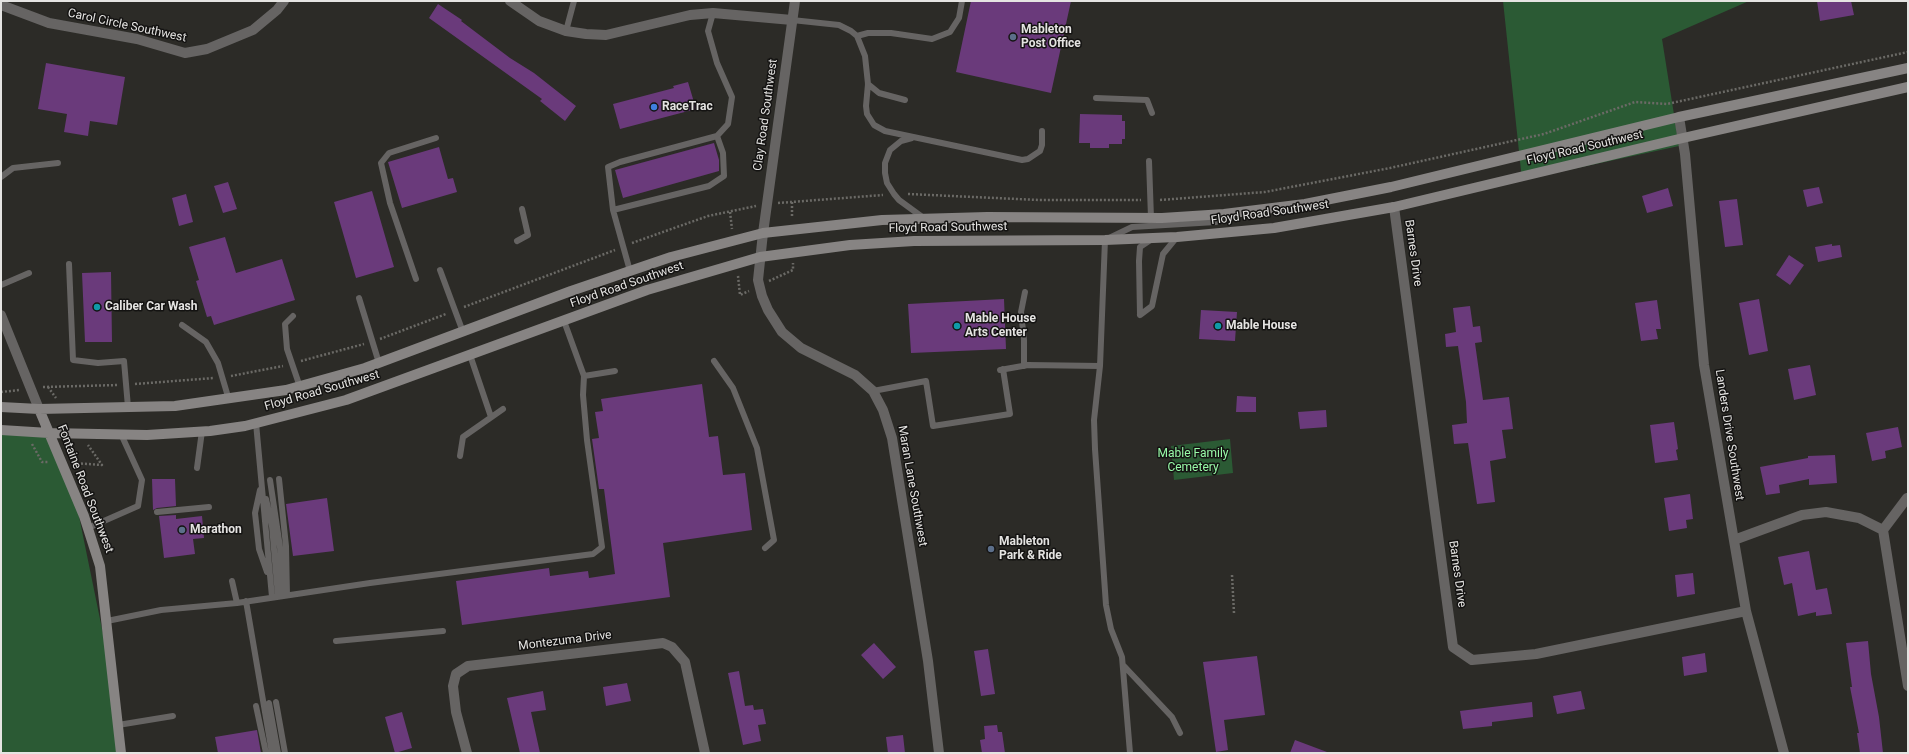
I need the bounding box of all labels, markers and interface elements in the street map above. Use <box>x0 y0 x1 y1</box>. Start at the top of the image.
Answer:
street label: Carol Circle Southwest <box>66 6 188 46</box>
place label: Mableton Post Office <box>1021 23 1081 51</box>
marker: Mableton Post Office <box>1008 32 1018 42</box>
street label: Clay Road Southwest <box>751 58 781 172</box>
place label: RaceTrac <box>662 100 713 114</box>
marker: RaceTrac <box>649 102 659 112</box>
street label: Floyd Road Southwest <box>1526 128 1644 168</box>
street label: Floyd Road Southwest <box>1210 198 1330 228</box>
street label: Barnes Drive <box>1401 219 1425 287</box>
street label: Floyd Road Southwest <box>888 220 1008 236</box>
street label: Floyd Road Southwest <box>569 259 685 311</box>
place label: Caliber Car Wash <box>105 300 197 314</box>
marker: Caliber Car Wash <box>92 302 102 312</box>
place label: Mable House Arts Center <box>965 312 1036 340</box>
place label: Mable House <box>1226 319 1297 333</box>
marker: Mable House Arts Center <box>952 321 962 331</box>
marker: Mable House <box>1213 321 1223 331</box>
street label: Floyd Road Southwest <box>263 368 381 414</box>
street label: Landers Drive Southwest <box>1712 368 1746 502</box>
street label: Fontaine Road Southwest <box>54 423 116 555</box>
street label: Maran Lane Southwest <box>894 424 930 548</box>
park label: Mable Family Cemetery <box>1158 447 1228 475</box>
place label: Marathon <box>190 523 242 537</box>
marker: Marathon <box>177 525 187 535</box>
place label: Mableton Park & Ride <box>999 535 1062 563</box>
street label: Barnes Drive <box>1445 540 1469 608</box>
marker: Mableton Park & Ride <box>986 544 996 554</box>
street label: Montezuma Drive <box>518 628 612 654</box>

